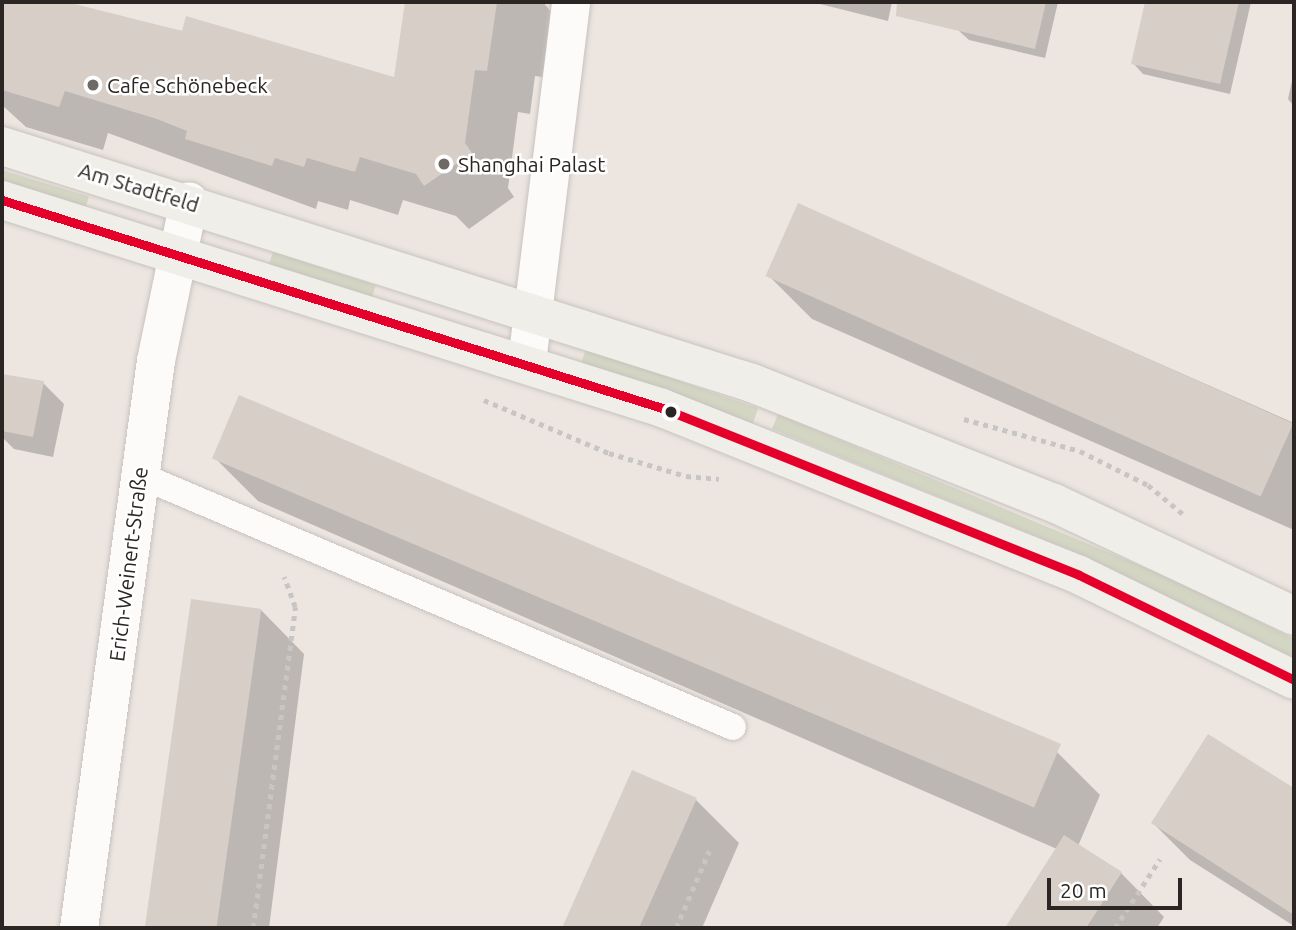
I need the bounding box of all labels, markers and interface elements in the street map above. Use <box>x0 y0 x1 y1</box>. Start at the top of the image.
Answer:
place label: Cafe Schönebeck <box>107 72 268 98</box>
marker: Cafe Schönebeck <box>85 77 101 93</box>
place label: Shanghai Palast <box>458 151 605 177</box>
marker: Shanghai Palast <box>436 156 452 172</box>
street label: Am Stadtfeld <box>76 157 202 217</box>
unlabelled marker <box>664 405 678 419</box>
street label: Erich-Weinert-Straße <box>104 465 152 663</box>
scale bar <box>1051 864 1186 908</box>
text: 20 m <box>1060 878 1107 902</box>

